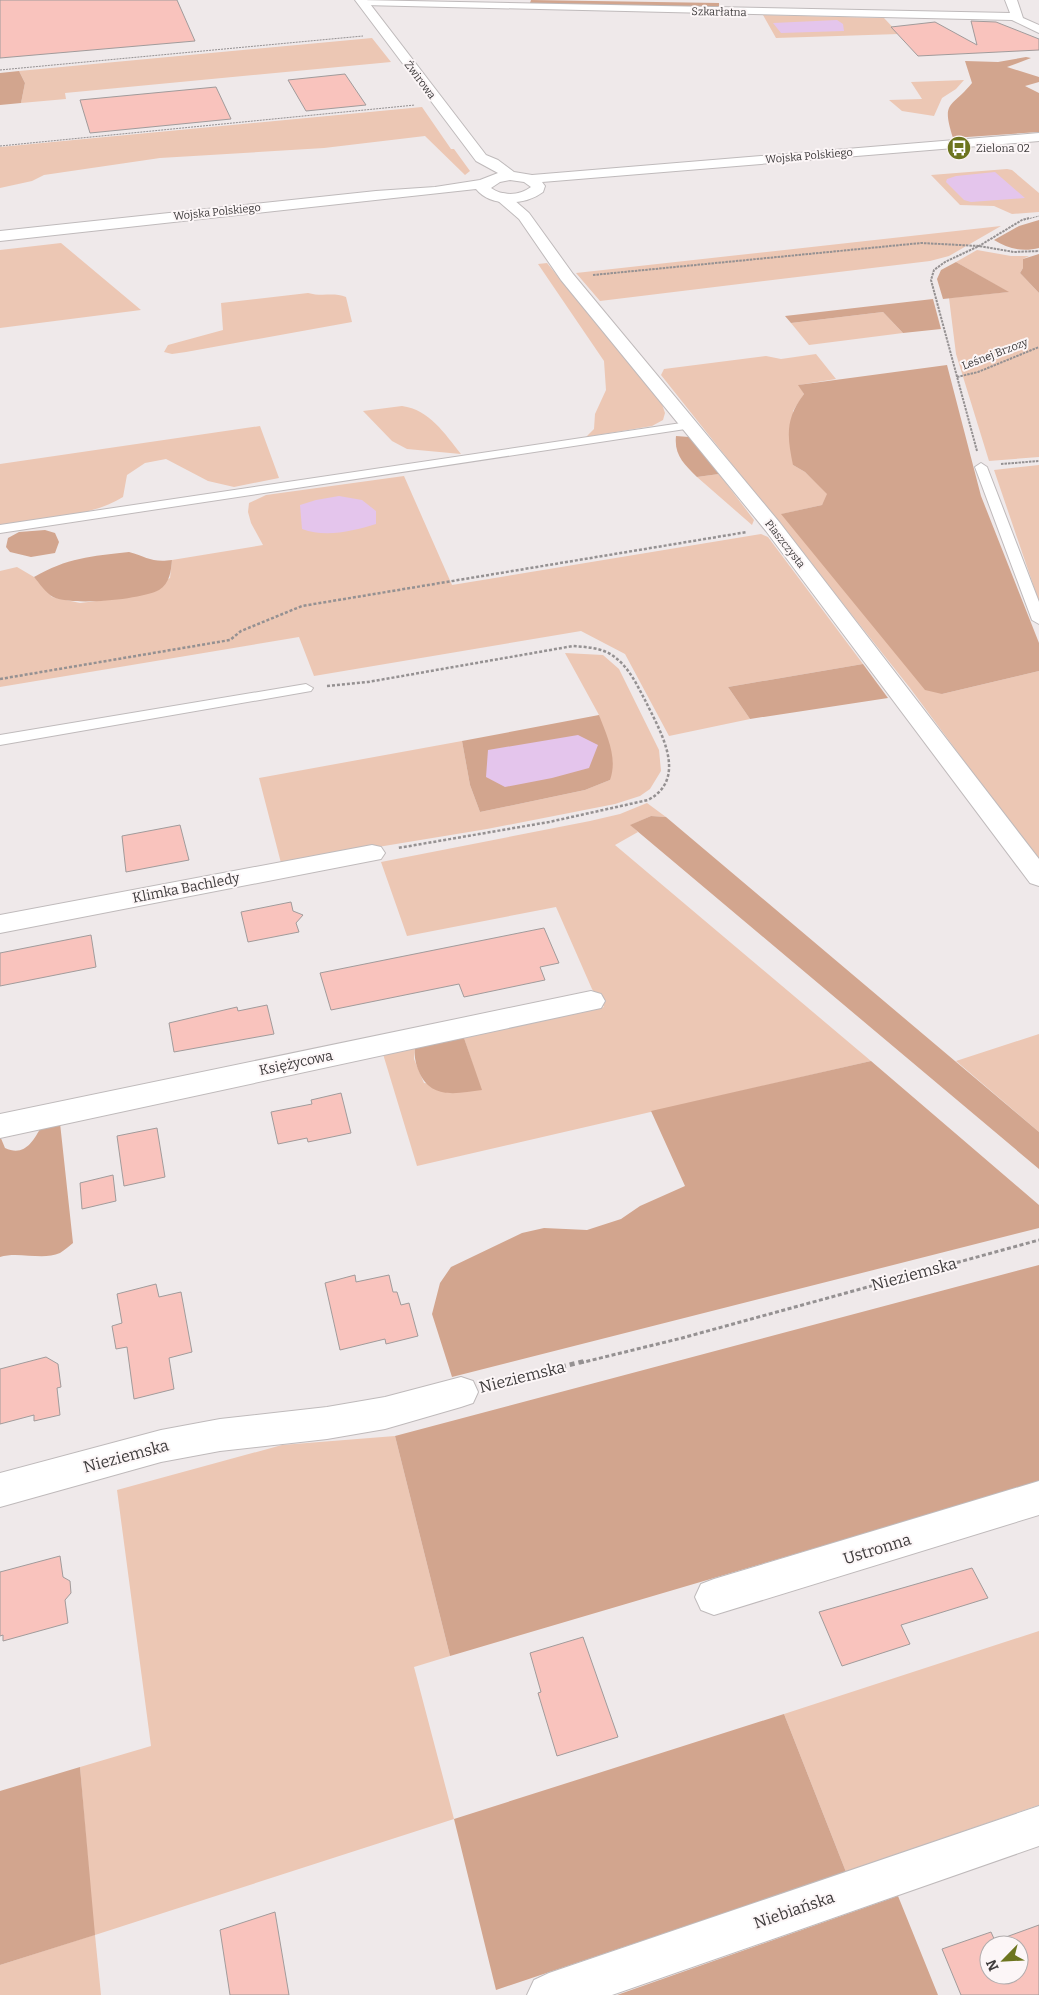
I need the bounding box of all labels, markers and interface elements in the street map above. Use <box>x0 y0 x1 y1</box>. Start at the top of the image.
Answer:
street label: Szkarłatna <box>691 5 747 19</box>
street label: Żwirowa <box>402 58 439 101</box>
bus stop icon: Zielona 02 <box>946 135 972 161</box>
place label: Zielona 02 <box>976 142 1030 155</box>
street label: Wojska Polskiego <box>765 146 853 166</box>
street label: Wojska Polskiego <box>173 201 261 223</box>
street label: Leśnej Brzozy <box>960 335 1030 373</box>
street label: Piaszczysta <box>762 517 808 571</box>
street label: Klimka Bachledy <box>131 869 242 907</box>
street label: Księżycowa <box>258 1047 335 1079</box>
street label: Nieziemska <box>869 1253 959 1295</box>
street label: Nieziemska <box>477 1357 567 1397</box>
street label: Nieziemska <box>81 1435 171 1477</box>
street label: Ustronna <box>841 1530 913 1568</box>
street label: Niebiańska <box>751 1887 837 1933</box>
north arrow <box>979 1935 1029 1985</box>
text: N <box>983 1957 1003 1973</box>

